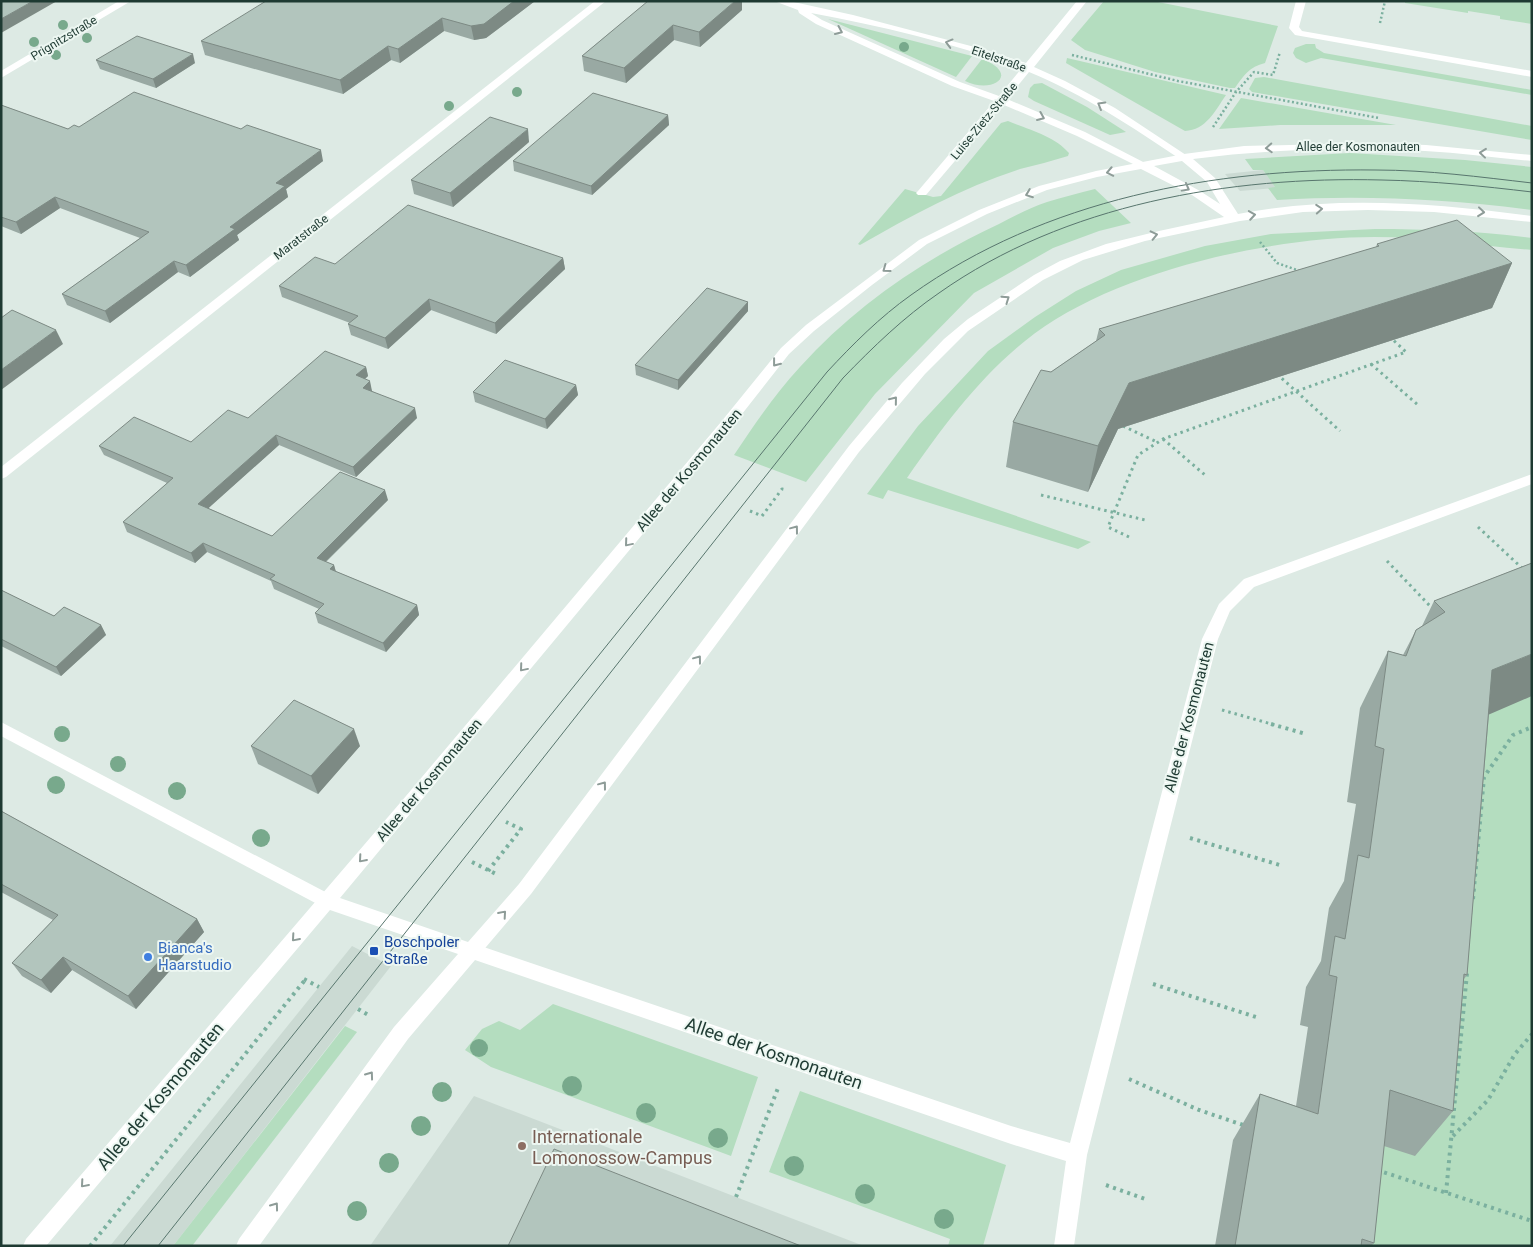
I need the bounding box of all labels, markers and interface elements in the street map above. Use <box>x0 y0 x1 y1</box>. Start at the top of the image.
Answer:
street label: Prignitzstraße <box>28 13 100 63</box>
one-way arrow <box>834 25 843 35</box>
one-way arrow <box>945 39 953 49</box>
street label: Eitelstraße <box>970 43 1028 75</box>
street label: Luise-Zietz-Straße <box>948 80 1020 162</box>
one-way arrow <box>1097 102 1106 112</box>
one-way arrow <box>1036 110 1045 121</box>
street label: Allee der Kosmonauten <box>1296 140 1420 154</box>
one-way arrow <box>1264 142 1272 153</box>
one-way arrow <box>1479 148 1487 159</box>
one-way arrow <box>1105 166 1114 176</box>
one-way arrow <box>1181 182 1190 192</box>
one-way arrow <box>1026 188 1034 198</box>
one-way arrow <box>1315 203 1323 214</box>
one-way arrow <box>1478 206 1486 217</box>
one-way arrow <box>1249 210 1257 221</box>
street label: Maratstraße <box>271 211 331 263</box>
one-way arrow <box>1149 230 1158 241</box>
one-way arrow <box>883 263 892 271</box>
one-way arrow <box>1000 296 1010 305</box>
one-way arrow <box>774 357 782 366</box>
one-way arrow <box>889 397 898 406</box>
street label: Allee der Kosmonauten <box>632 405 746 535</box>
one-way arrow <box>789 525 798 535</box>
one-way arrow <box>624 538 633 547</box>
street label: Allee der Kosmonauten <box>1160 640 1218 794</box>
one-way arrow <box>692 656 700 665</box>
one-way arrow <box>521 662 529 671</box>
street label: Allee der Kosmonauten <box>372 715 486 845</box>
one-way arrow <box>597 782 605 791</box>
one-way arrow <box>359 854 368 863</box>
one-way arrow <box>498 910 507 919</box>
one-way arrow <box>292 932 301 941</box>
place label: Boschpoler Straße <box>384 933 459 968</box>
place label: Bianca's Haarstudio <box>158 939 232 974</box>
marker: Boschpoler Straße <box>368 945 380 957</box>
marker: Bianca's Haarstudio <box>142 951 154 963</box>
street label: Allee der Kosmonauten <box>683 1013 865 1093</box>
street label: Allee der Kosmonauten <box>92 1018 228 1174</box>
one-way arrow <box>365 1072 373 1081</box>
place label: Internationale Lomonossow-Campus <box>532 1126 712 1168</box>
marker: Internationale Lomonossow-Campus <box>516 1140 528 1152</box>
one-way arrow <box>81 1179 90 1188</box>
one-way arrow <box>269 1202 278 1212</box>

